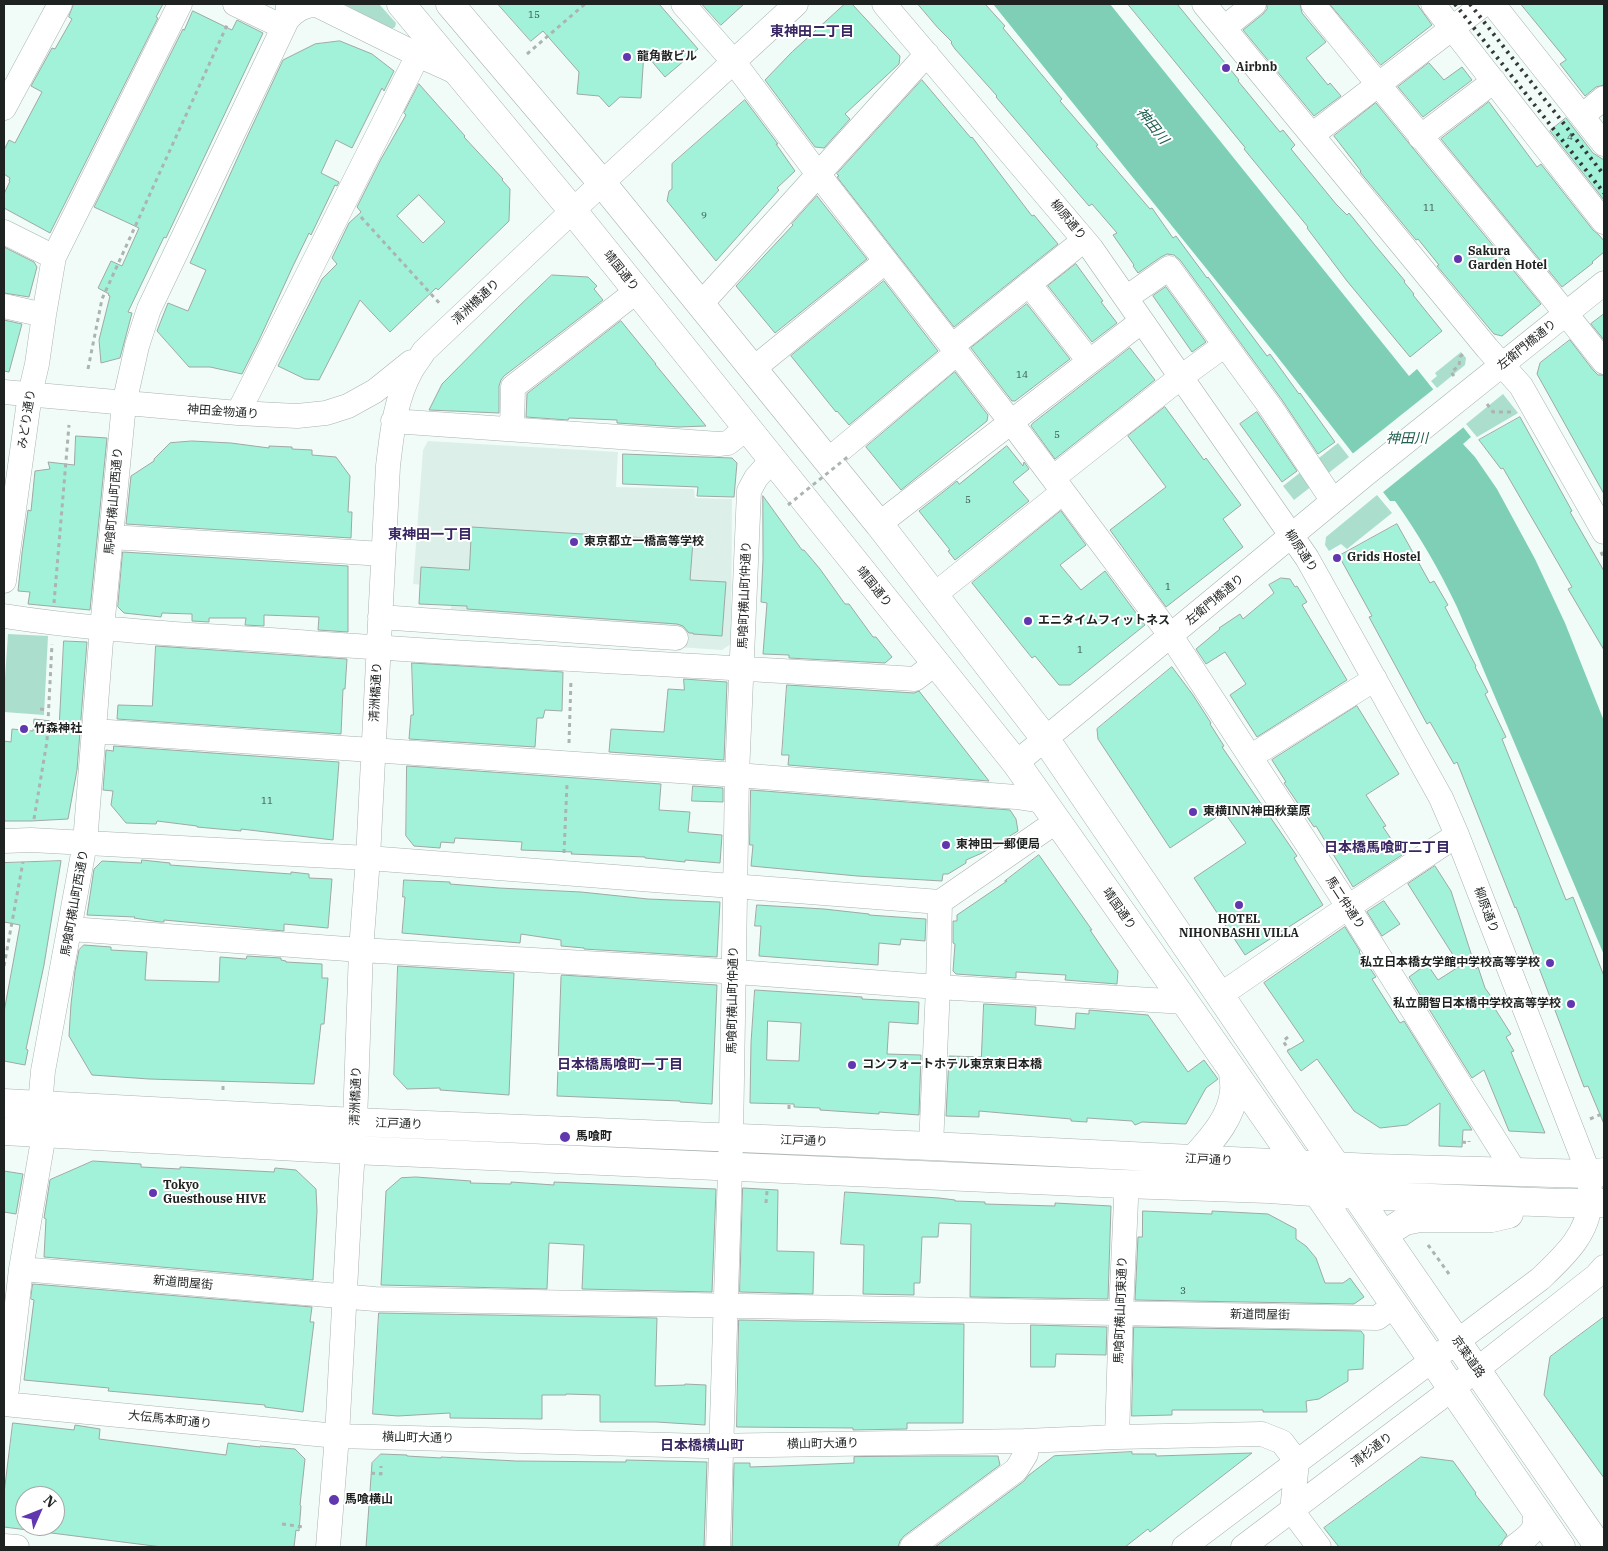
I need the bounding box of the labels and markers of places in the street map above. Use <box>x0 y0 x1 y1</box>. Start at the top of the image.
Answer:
place label: 龍角散ビル <box>637 50 697 64</box>
marker: 龍角散ビル <box>621 51 633 63</box>
place label: Airbnb <box>1236 61 1277 75</box>
marker: Airbnb <box>1220 62 1232 74</box>
place label: Sakura Garden Hotel <box>1468 245 1547 273</box>
marker: Sakura Garden Hotel <box>1452 253 1464 265</box>
place label: 東京都立一橋高等学校 <box>584 535 704 549</box>
marker: 東京都立一橋高等学校 <box>568 536 580 548</box>
place label: Grids Hostel <box>1347 551 1421 565</box>
marker: Grids Hostel <box>1331 552 1343 564</box>
place label: エニタイムフィットネス <box>1038 614 1170 628</box>
marker: エニタイムフィットネス <box>1022 615 1034 627</box>
place label: 竹森神社 <box>34 722 82 736</box>
marker: 竹森神社 <box>18 723 30 735</box>
place label: 東横INN神田秋葉原 <box>1203 805 1311 819</box>
marker: 東横INN神田秋葉原 <box>1187 806 1199 818</box>
place label: 東神田一郵便局 <box>956 838 1040 852</box>
marker: 東神田一郵便局 <box>940 839 952 851</box>
marker: HOTEL NIHONBASHI VILLA <box>1233 899 1245 911</box>
place label: HOTEL NIHONBASHI VILLA <box>1179 913 1299 941</box>
place label: 私立日本橋女学館中学校高等学校 <box>1360 956 1540 970</box>
marker: 私立日本橋女学館中学校高等学校 <box>1544 957 1556 969</box>
place label: 私立開智日本橋中学校高等学校 <box>1393 997 1561 1011</box>
marker: 私立開智日本橋中学校高等学校 <box>1565 998 1577 1010</box>
place label: コンフォートホテル東京東日本橋 <box>862 1058 1042 1072</box>
marker: コンフォートホテル東京東日本橋 <box>846 1059 858 1071</box>
marker: 馬喰町 <box>558 1130 572 1144</box>
place label: 馬喰町 <box>576 1130 612 1144</box>
place label: Tokyo Guesthouse HIVE <box>163 1179 266 1207</box>
marker: Tokyo Guesthouse HIVE <box>147 1187 159 1199</box>
marker: 馬喰横山 <box>327 1493 341 1507</box>
place label: 馬喰横山 <box>345 1493 393 1507</box>

